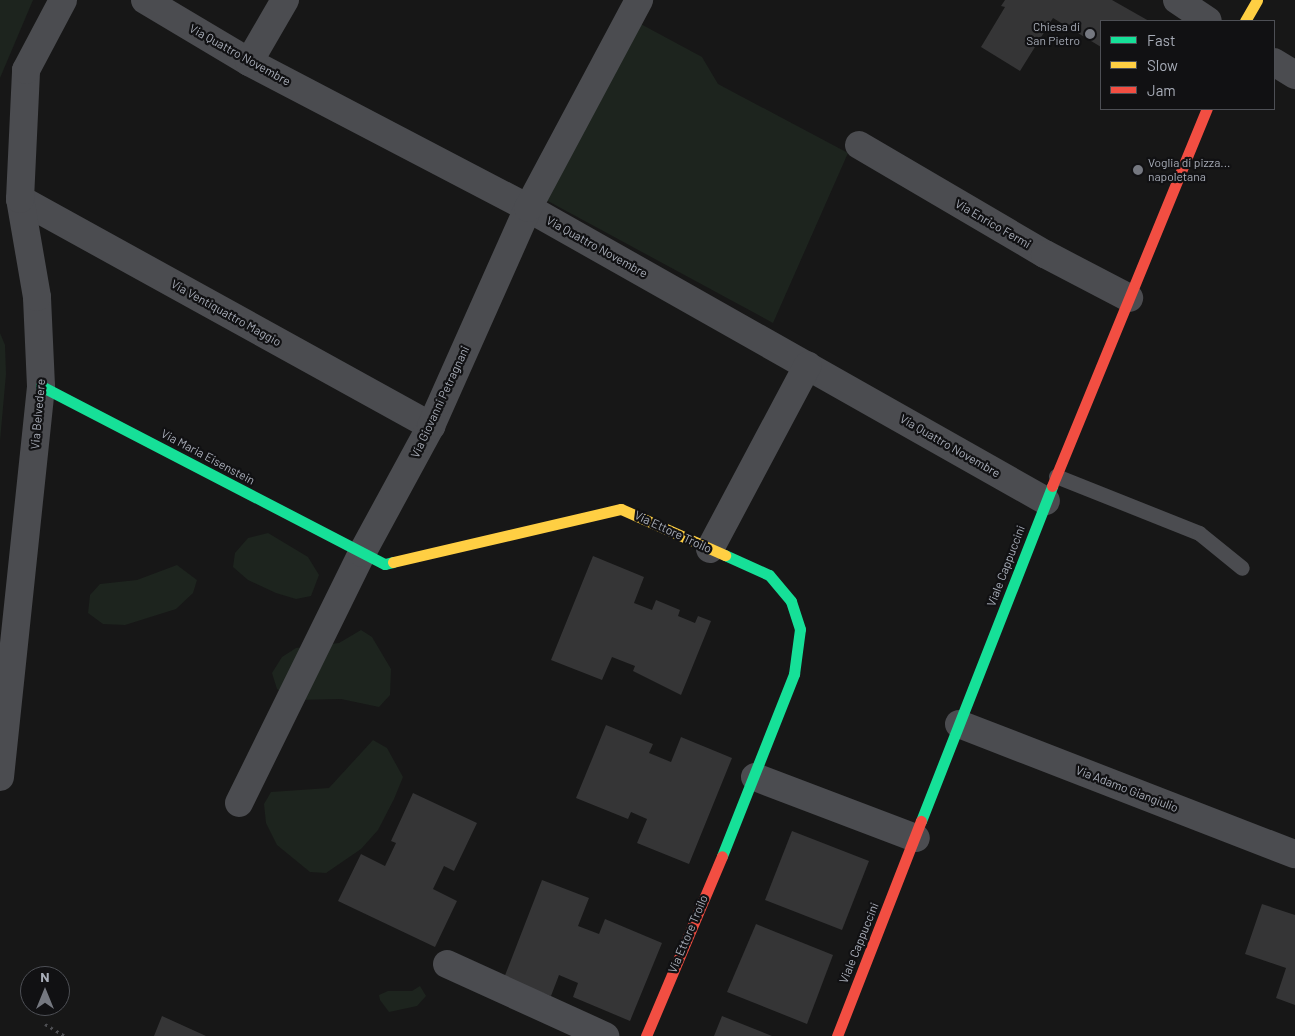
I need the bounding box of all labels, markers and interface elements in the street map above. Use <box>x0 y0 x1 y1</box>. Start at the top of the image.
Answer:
place label: Chiesa di San Pietro <box>1026 20 1080 48</box>
legend <box>1100 20 1275 110</box>
street label: Via Quattro Novembre <box>187 21 293 89</box>
marker: Chiesa di San Pietro <box>1084 28 1096 40</box>
text: Fast <box>1147 31 1175 49</box>
text: Slow <box>1147 56 1178 74</box>
text: Jam <box>1147 81 1176 99</box>
place label: Voglia di pizza... napoletana <box>1148 156 1230 184</box>
marker: Voglia di pizza... napoletana <box>1132 164 1144 176</box>
street label: Via Enrico Fermi <box>953 197 1033 251</box>
street label: Via Quattro Novembre <box>544 213 650 281</box>
street label: Via Ventiquattro Maggio <box>168 277 284 349</box>
street label: Via Giovanni Petragnani <box>408 344 472 460</box>
street label: Via Belvedere <box>28 378 48 450</box>
street label: Via Quattro Novembre <box>897 411 1003 481</box>
street label: Via Maria Eisenstein <box>159 426 257 488</box>
street label: Via Ettore Troilo <box>632 508 714 556</box>
street label: Viale Cappuccini <box>984 523 1028 609</box>
street label: Via Adamo Giangiulio <box>1074 763 1180 815</box>
street label: Via Ettore Troilo <box>665 893 711 975</box>
street label: Viale Cappuccini <box>836 900 882 986</box>
north arrow <box>20 966 70 1016</box>
text: N <box>40 968 50 985</box>

